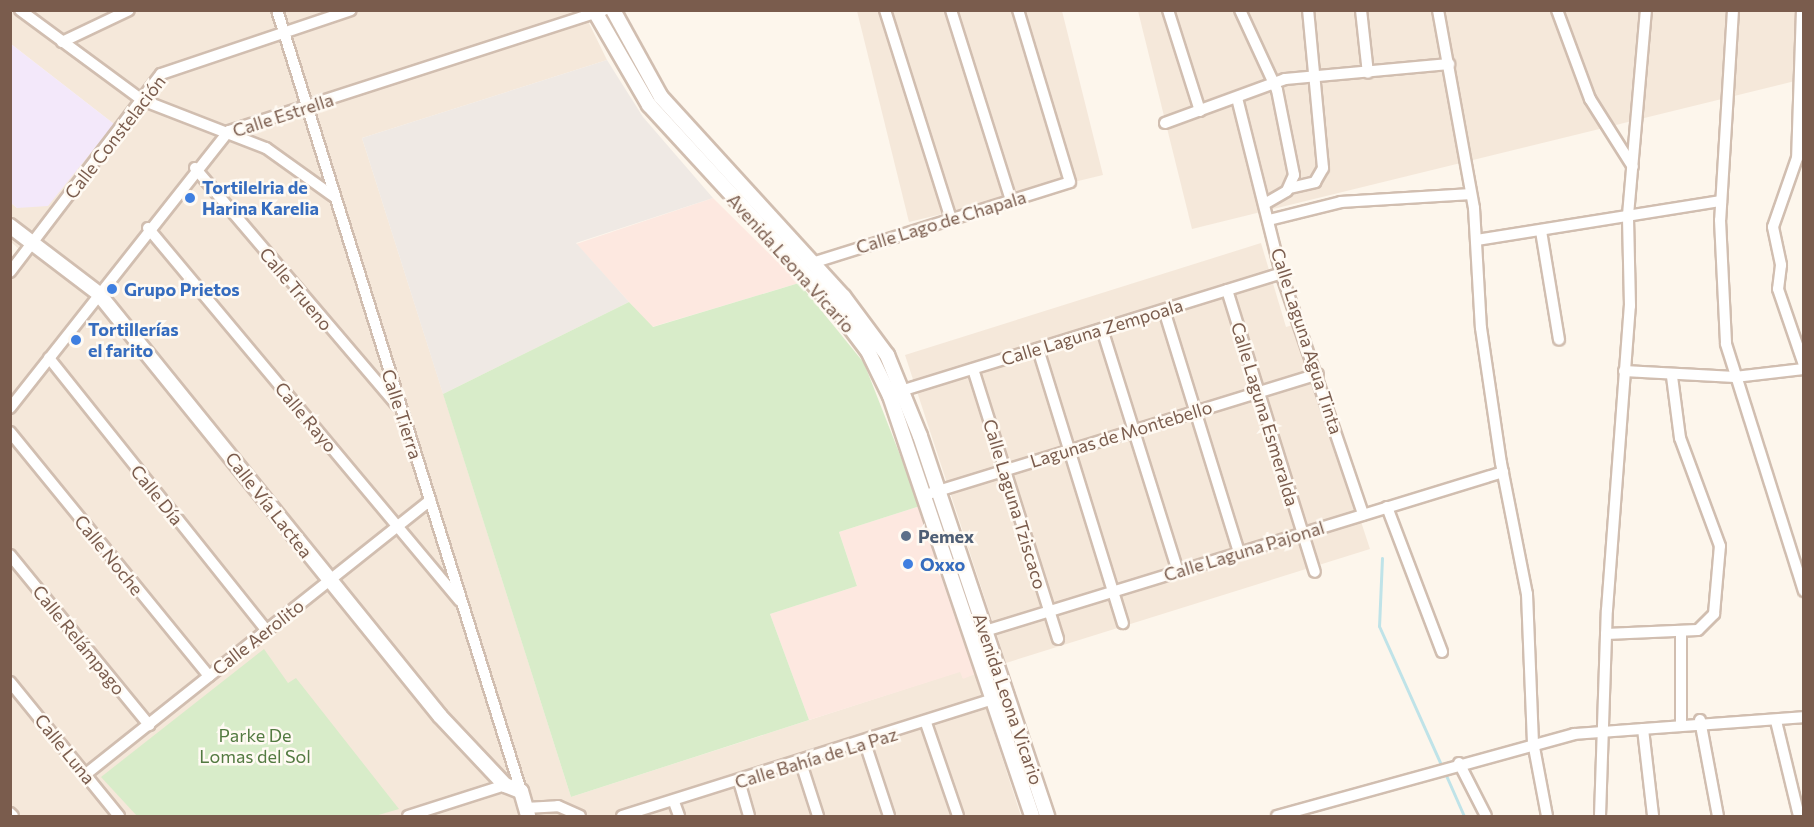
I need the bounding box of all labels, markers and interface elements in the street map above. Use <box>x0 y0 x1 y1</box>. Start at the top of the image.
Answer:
street label: Calle Constelación <box>60 71 170 203</box>
street label: Calle Estrella <box>230 89 336 141</box>
place label: Tortilelria de Harina Karelia <box>202 177 319 219</box>
street label: Calle Lago de Chapala <box>853 186 1029 258</box>
street label: Avenida Leona Vicario <box>723 189 859 337</box>
marker: Tortilelria de Harina Karelia <box>183 191 197 205</box>
street label: Calle Trueno <box>255 243 337 335</box>
street label: Calle Laguna Agua Tinta <box>1267 245 1347 437</box>
place label: Grupo Prietos <box>124 278 240 300</box>
marker: Grupo Prietos <box>105 282 119 296</box>
street label: Calle Laguna Zempoala <box>999 294 1185 370</box>
place label: Tortillerías el farito <box>88 319 179 362</box>
street label: Calle Laguna Esmeralda <box>1227 319 1303 509</box>
marker: Tortillerías el farito <box>69 333 83 347</box>
street label: Calle Tierra <box>377 366 427 462</box>
street label: Calle Rayo <box>270 378 342 456</box>
street label: Lagunas de Montebello <box>1027 396 1215 472</box>
street label: Calle Laguna Tziscaco <box>979 416 1051 592</box>
street label: Calle Vía Lactea <box>221 448 317 562</box>
street label: Calle Día <box>126 461 188 529</box>
street label: Calle Noche <box>70 511 148 599</box>
street label: Calle Laguna Pajonal <box>1161 516 1327 586</box>
place label: Pemex <box>918 525 974 547</box>
marker: Pemex <box>899 529 913 543</box>
place label: Oxxo <box>920 553 965 575</box>
marker: Oxxo <box>901 557 915 571</box>
street label: Calle Relámpago <box>28 581 130 699</box>
street label: Calle Aerolito <box>208 595 308 679</box>
street label: Avenida Leona Vicario <box>968 610 1048 788</box>
street label: Calle Luna <box>30 710 100 788</box>
street label: Calle Bahía de La Paz <box>732 723 900 793</box>
park label: Parke De Lomas del Sol <box>199 725 311 768</box>

